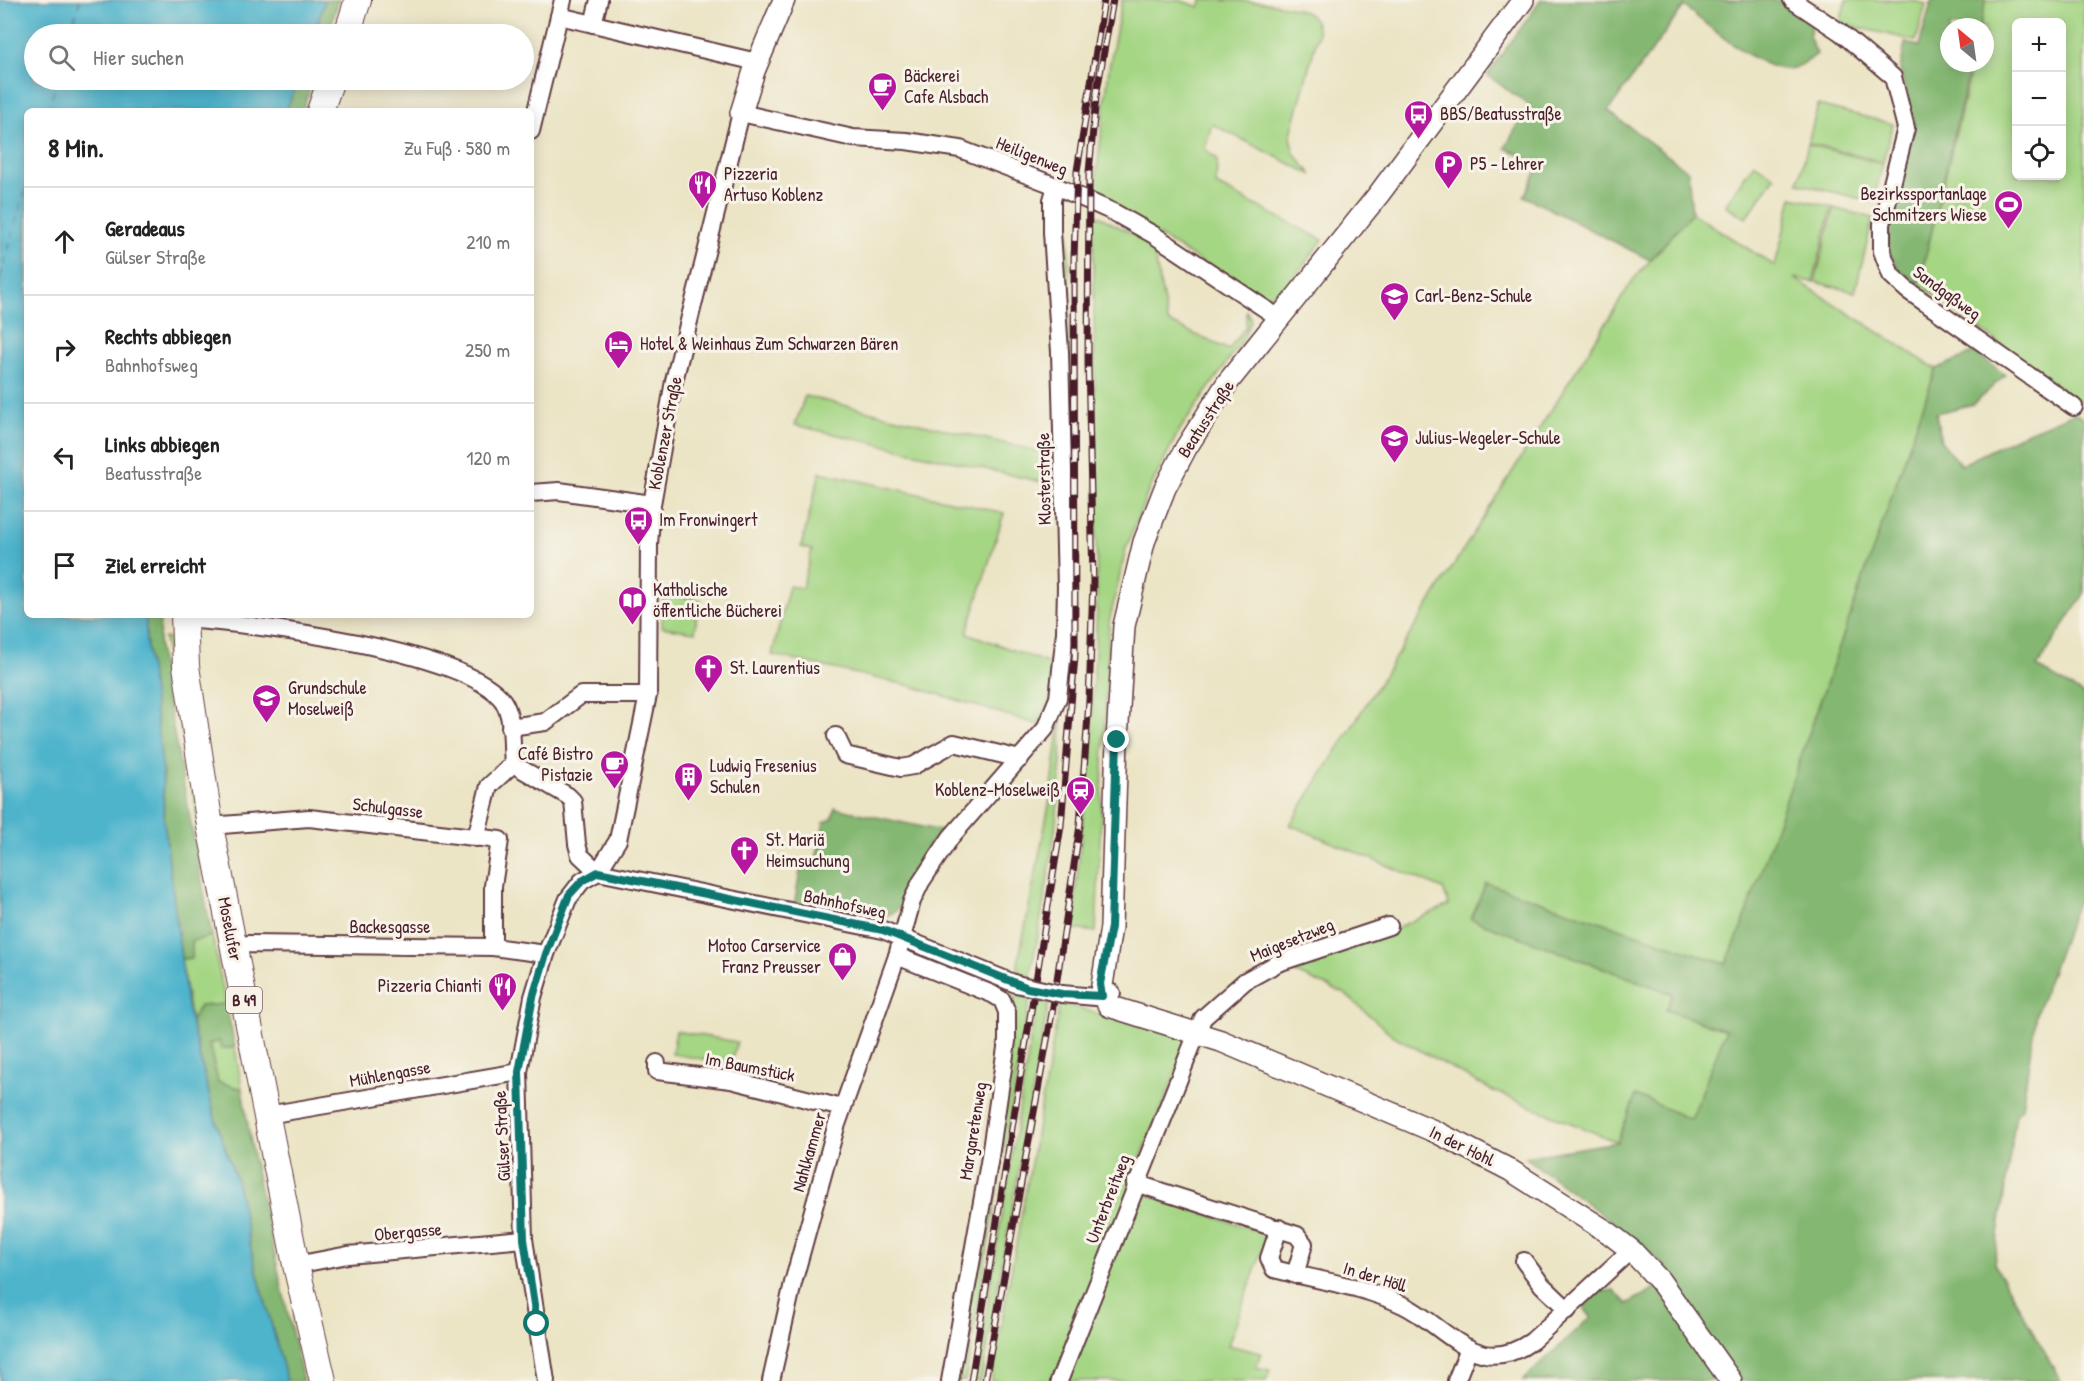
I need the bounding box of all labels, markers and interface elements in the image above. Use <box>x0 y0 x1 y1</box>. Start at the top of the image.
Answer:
north arrow <box>1940 18 1994 72</box>
map controls <box>2012 18 2066 180</box>
button: + <box>2012 18 2066 72</box>
search box <box>24 24 534 90</box>
icon: search <box>45 41 78 74</box>
text: Hier suchen <box>93 42 184 72</box>
place label: Bäckerei Cafe Alsbach <box>904 63 989 109</box>
cafe icon: Bäckerei Cafe Alsbach <box>867 70 899 112</box>
button: − <box>2012 72 2066 126</box>
bus stop icon: BBS/Beatusstraße <box>1403 98 1435 140</box>
place label: BBS/Beatusstraße <box>1440 101 1562 126</box>
button: locate <box>2012 126 2066 180</box>
text: 8 Min. <box>48 130 104 165</box>
street label: Heiligenweg <box>993 130 1072 181</box>
text: Zu Fuß · 580 m <box>404 134 510 161</box>
parking icon: P5 - Lehrer <box>1433 148 1465 190</box>
place label: P5 - Lehrer <box>1470 151 1544 176</box>
place label: Pizzeria Artuso Koblenz <box>724 161 824 207</box>
restaurant icon: Pizzeria Artuso Koblenz <box>687 168 719 210</box>
place label: Bezirkssportanlage Schmitzers Wiese <box>1860 181 1987 227</box>
sports icon: Bezirkssportanlage Schmitzers Wiese <box>1992 188 2024 230</box>
text: Geradeaus <box>105 213 185 243</box>
icon: ahead <box>48 225 81 258</box>
text: 210 m <box>466 228 510 255</box>
text: Gülser Straße <box>105 243 206 270</box>
street label: Sandgaßweg <box>1908 259 1986 326</box>
school or university icon: Carl-Benz-Schule <box>1378 280 1410 322</box>
place label: Carl-Benz-Schule <box>1415 283 1532 308</box>
text: Rechts abbiegen <box>105 321 232 351</box>
hotel icon: Hotel & Weinhaus Zum Schwarzen Bären <box>603 328 635 370</box>
place label: Hotel & Weinhaus Zum Schwarzen Bären <box>640 331 898 356</box>
icon: right <box>48 333 81 366</box>
text: 250 m <box>465 336 510 363</box>
text: Bahnhofsweg <box>105 351 198 378</box>
street label: Koblenzer Straße <box>641 374 688 492</box>
street label: Beatusstraße <box>1171 375 1240 462</box>
school or university icon: Julius-Wegeler-Schule <box>1378 422 1410 464</box>
place label: Julius-Wegeler-Schule <box>1415 425 1561 450</box>
text: Links abbiegen <box>105 429 220 459</box>
street label: Klosterstraße <box>1030 433 1057 525</box>
icon: left <box>48 441 81 474</box>
text: 120 m <box>466 444 510 471</box>
text: Beatusstraße <box>105 459 202 486</box>
bus stop icon: Im Fronwingert <box>622 504 654 546</box>
place label: Im Fronwingert <box>659 507 758 532</box>
icon: arrive <box>48 549 81 582</box>
text: Ziel erreicht <box>105 550 205 580</box>
place label: Katholische öffentliche Bücherei <box>653 577 782 623</box>
library icon: Katholische öffentliche Bücherei <box>616 584 648 626</box>
church icon: St. Laurentius <box>693 652 725 694</box>
place label: St. Laurentius <box>730 655 820 680</box>
place label: Grundschule Moselweiß <box>288 675 367 721</box>
school or university icon: Grundschule Moselweiß <box>251 682 283 724</box>
route end <box>1103 726 1129 752</box>
place label: Café Bistro Pistazie <box>518 741 593 787</box>
cafe icon: Café Bistro Pistazie <box>598 748 630 790</box>
place label: Ludwig Fresenius Schulen <box>710 753 817 799</box>
building icon: Ludwig Fresenius Schulen <box>673 760 705 802</box>
station icon: Koblenz-Moselweiß <box>1065 774 1097 816</box>
place label: Koblenz-Moselweiß <box>935 777 1060 802</box>
street label: Schulgasse <box>351 791 425 824</box>
place label: St. Mariä Heimsuchung <box>766 827 850 873</box>
church icon: St. Mariä Heimsuchung <box>729 834 761 876</box>
street label: Bahnhofsweg <box>802 883 889 924</box>
street label: Moselufer <box>212 895 249 963</box>
street label: Maigesetzweg <box>1246 911 1338 968</box>
street label: Backesgasse <box>350 914 430 939</box>
place label: Motoo Carservice Franz Preusser <box>708 933 821 979</box>
shop icon: Motoo Carservice Franz Preusser <box>826 940 858 982</box>
restaurant icon: Pizzeria Chianti <box>487 970 519 1012</box>
place label: Pizzeria Chianti <box>378 973 482 998</box>
road number: B 49 <box>226 987 262 1013</box>
street label: Im Baumstück <box>703 1046 798 1088</box>
street label: Mühlengasse <box>348 1054 432 1093</box>
street label: Margaretenweg <box>952 1080 993 1182</box>
street label: Gülser Straße <box>487 1090 516 1182</box>
street label: Nahlkammer <box>785 1109 832 1195</box>
street label: In der Hohl <box>1425 1119 1499 1172</box>
street label: Unterbreitweg <box>1079 1151 1136 1247</box>
street label: Obergasse <box>373 1216 443 1247</box>
street label: In der Höll <box>1340 1255 1410 1298</box>
route start <box>523 1310 549 1336</box>

